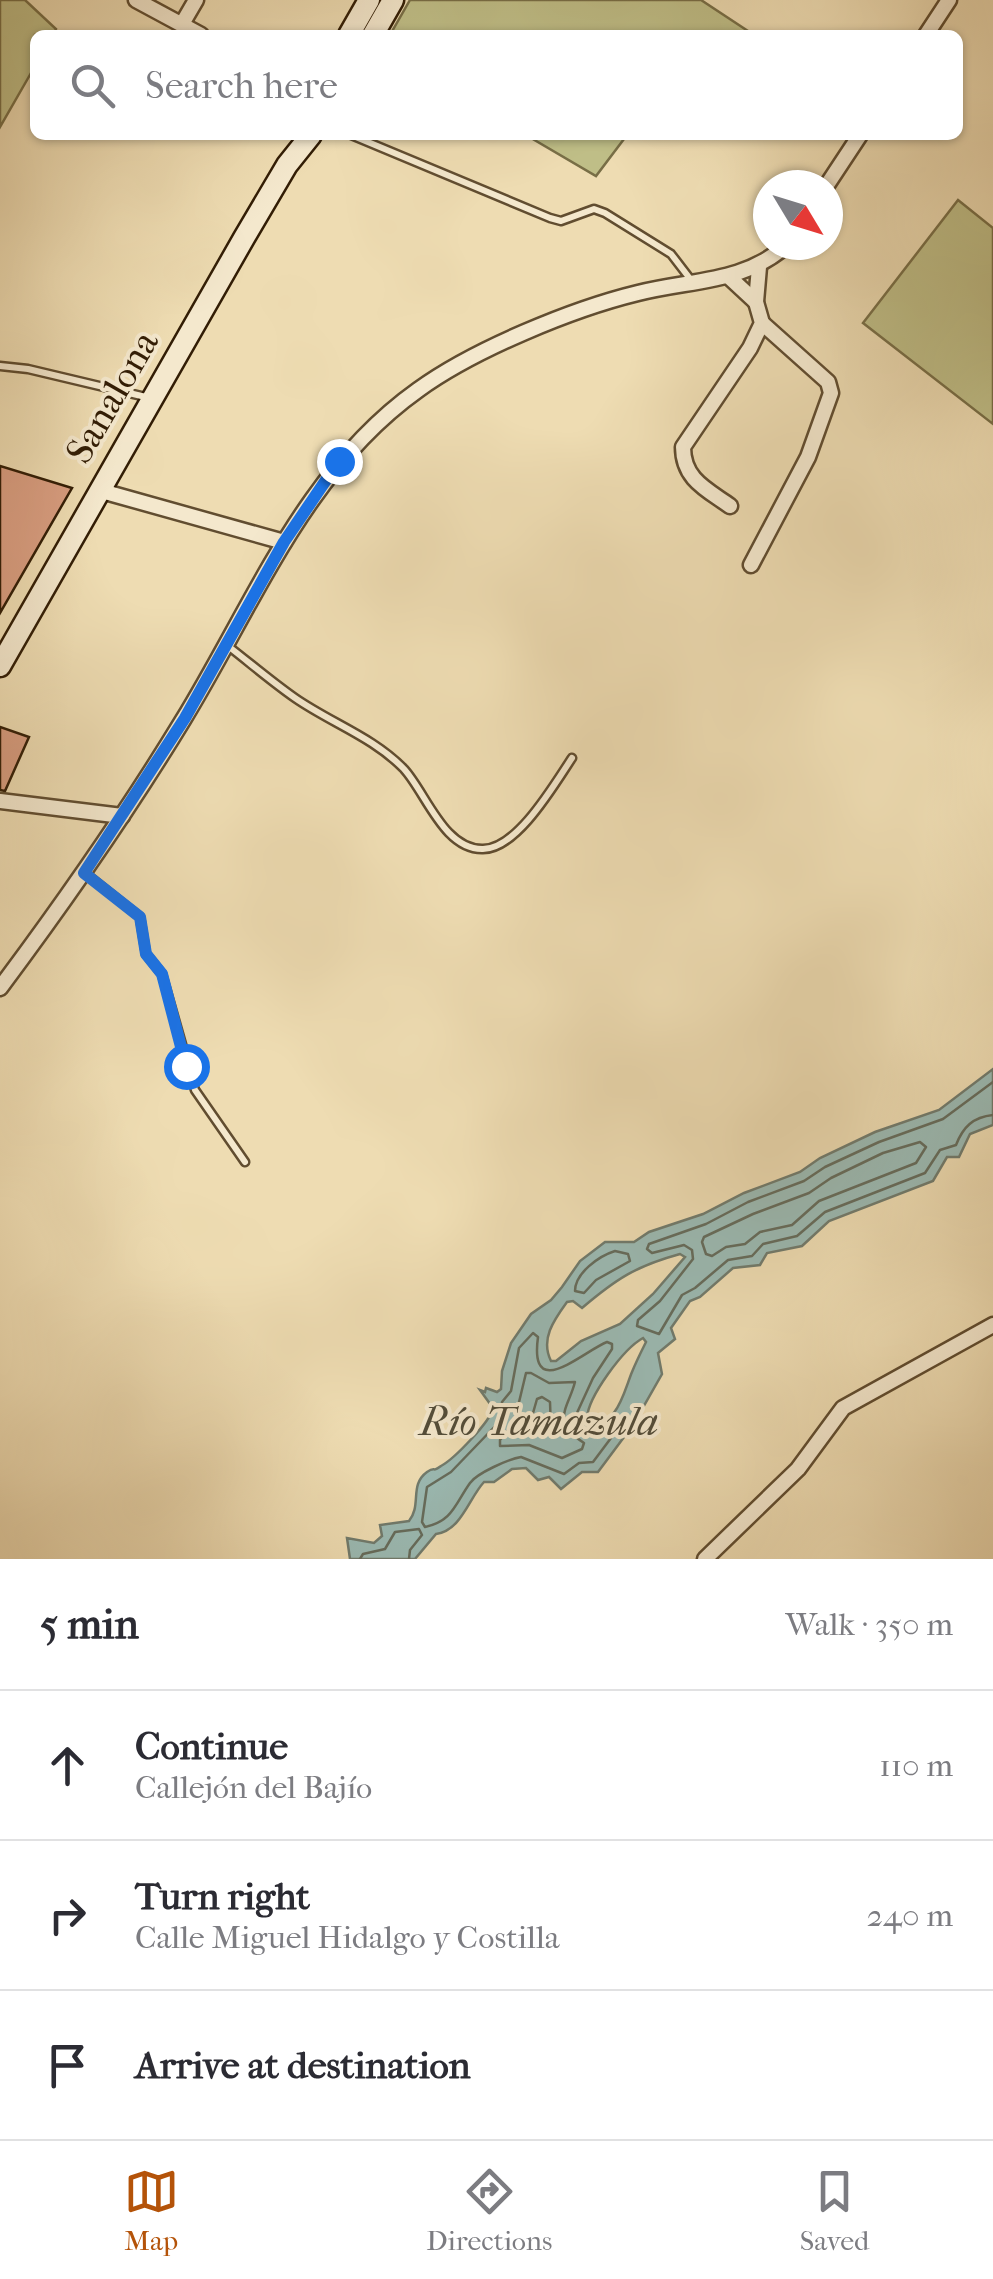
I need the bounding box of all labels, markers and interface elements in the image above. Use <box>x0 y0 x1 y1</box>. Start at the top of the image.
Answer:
search box <box>30 30 963 140</box>
icon: search <box>65 58 120 113</box>
text: Search here <box>145 63 338 108</box>
north arrow <box>753 170 843 260</box>
street label: Sanalona <box>56 322 168 471</box>
route end <box>317 439 363 485</box>
route start <box>164 1044 210 1090</box>
water label: Río Tamazula <box>417 1399 658 1445</box>
text: 5 min <box>40 1600 139 1649</box>
text: Walk · 350 m <box>785 1606 953 1643</box>
text: Continue <box>135 1724 288 1769</box>
icon: ahead <box>40 1738 95 1793</box>
text: 110 m <box>879 1747 953 1784</box>
text: Callejón del Bajío <box>135 1769 372 1806</box>
text: Turn right <box>135 1874 310 1919</box>
icon: right <box>40 1888 95 1943</box>
text: 240 m <box>867 1897 953 1934</box>
text: Calle Miguel Hidalgo y Costilla <box>135 1919 560 1956</box>
icon: arrive <box>40 2038 95 2093</box>
text: Arrive at destination <box>135 2043 471 2088</box>
tab: Map <box>124 2164 179 2257</box>
tab: Directions <box>426 2164 552 2257</box>
tab: Saved <box>800 2164 869 2257</box>

